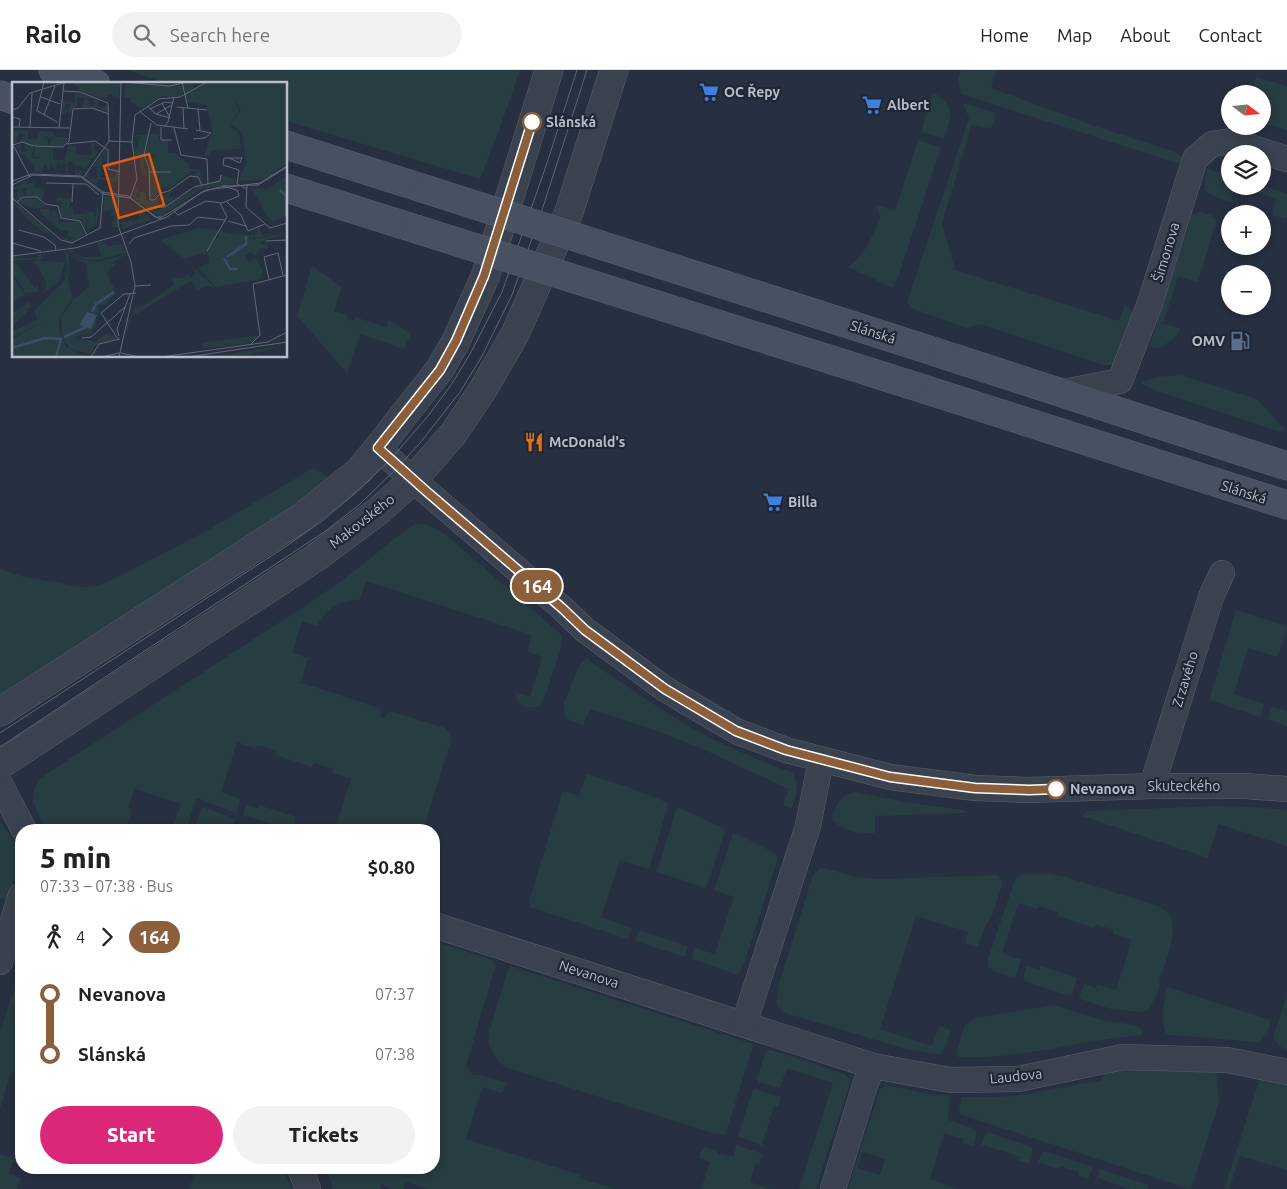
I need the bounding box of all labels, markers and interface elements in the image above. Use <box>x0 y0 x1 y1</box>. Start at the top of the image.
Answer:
search box <box>112 12 462 57</box>
text: Railo <box>25 21 82 48</box>
icon: search <box>130 21 158 49</box>
text: Search here <box>170 24 270 46</box>
text: Home <box>980 25 1029 45</box>
text: Map <box>1057 25 1092 45</box>
text: About <box>1120 25 1170 45</box>
text: Contact <box>1198 25 1262 45</box>
supermarket icon: OC Řepy <box>698 81 720 103</box>
inset map <box>12 82 288 358</box>
place label: OC Řepy <box>724 83 780 100</box>
north arrow <box>1221 85 1271 135</box>
map controls <box>1221 85 1271 315</box>
supermarket icon: Albert <box>861 94 883 116</box>
place label: Albert <box>887 97 929 113</box>
marker: Slánská <box>522 112 542 132</box>
place label: Slánská <box>546 114 596 130</box>
button: layers <box>1221 145 1271 195</box>
button: + <box>1221 205 1271 255</box>
street label: Šimonova <box>1148 220 1183 284</box>
button: − <box>1221 265 1271 315</box>
street label: Slánská <box>848 317 898 347</box>
fuel station icon: OMV <box>1229 330 1251 352</box>
place label: OMV <box>1192 333 1225 349</box>
restaurant icon: McDonald's <box>523 431 545 453</box>
place label: McDonald's <box>549 434 626 450</box>
street label: Slánská <box>1219 477 1269 507</box>
street label: Makovského <box>326 491 398 551</box>
supermarket icon: Billa <box>762 491 784 513</box>
place label: Billa <box>788 494 817 510</box>
line badge: 164 <box>508 570 566 602</box>
text: 164 <box>522 576 552 596</box>
street label: Zrzavého <box>1169 649 1201 709</box>
street label: Skuteckého <box>1148 778 1220 794</box>
marker: Nevanova <box>1046 779 1066 799</box>
place label: Nevanova <box>1070 781 1135 797</box>
text: 5 min <box>40 842 111 873</box>
text: $0.80 <box>367 856 415 878</box>
text: 07:33 – 07:38 · Bus <box>40 877 173 895</box>
icon: walk <box>40 923 68 951</box>
icon: forward <box>93 923 121 951</box>
text: 164 <box>139 927 170 947</box>
text: 4 <box>76 928 85 946</box>
street label: Nevanova <box>557 957 621 991</box>
text: Nevanova <box>78 983 166 1005</box>
text: 07:37 <box>375 985 415 1003</box>
text: Slánská <box>78 1043 146 1065</box>
text: 07:38 <box>375 1045 415 1063</box>
street label: Laudova <box>989 1065 1043 1087</box>
button: Start <box>40 1106 223 1164</box>
button: Tickets <box>233 1106 415 1164</box>

